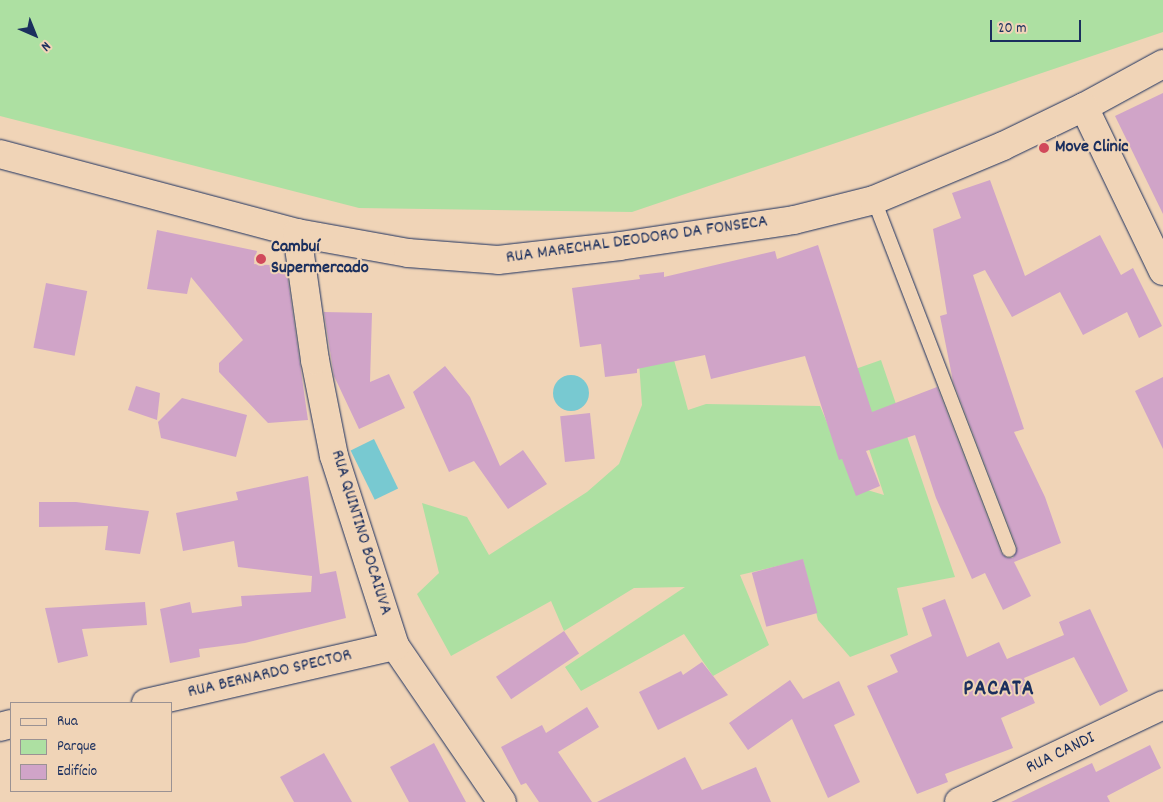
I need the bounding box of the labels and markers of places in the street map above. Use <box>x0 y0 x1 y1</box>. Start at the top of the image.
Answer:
place label: Move Clinic <box>1055 137 1128 159</box>
marker: Move Clinic <box>1037 141 1051 155</box>
place label: Cambuí Supermercado <box>271 238 369 280</box>
marker: Cambuí Supermercado <box>255 253 267 265</box>

